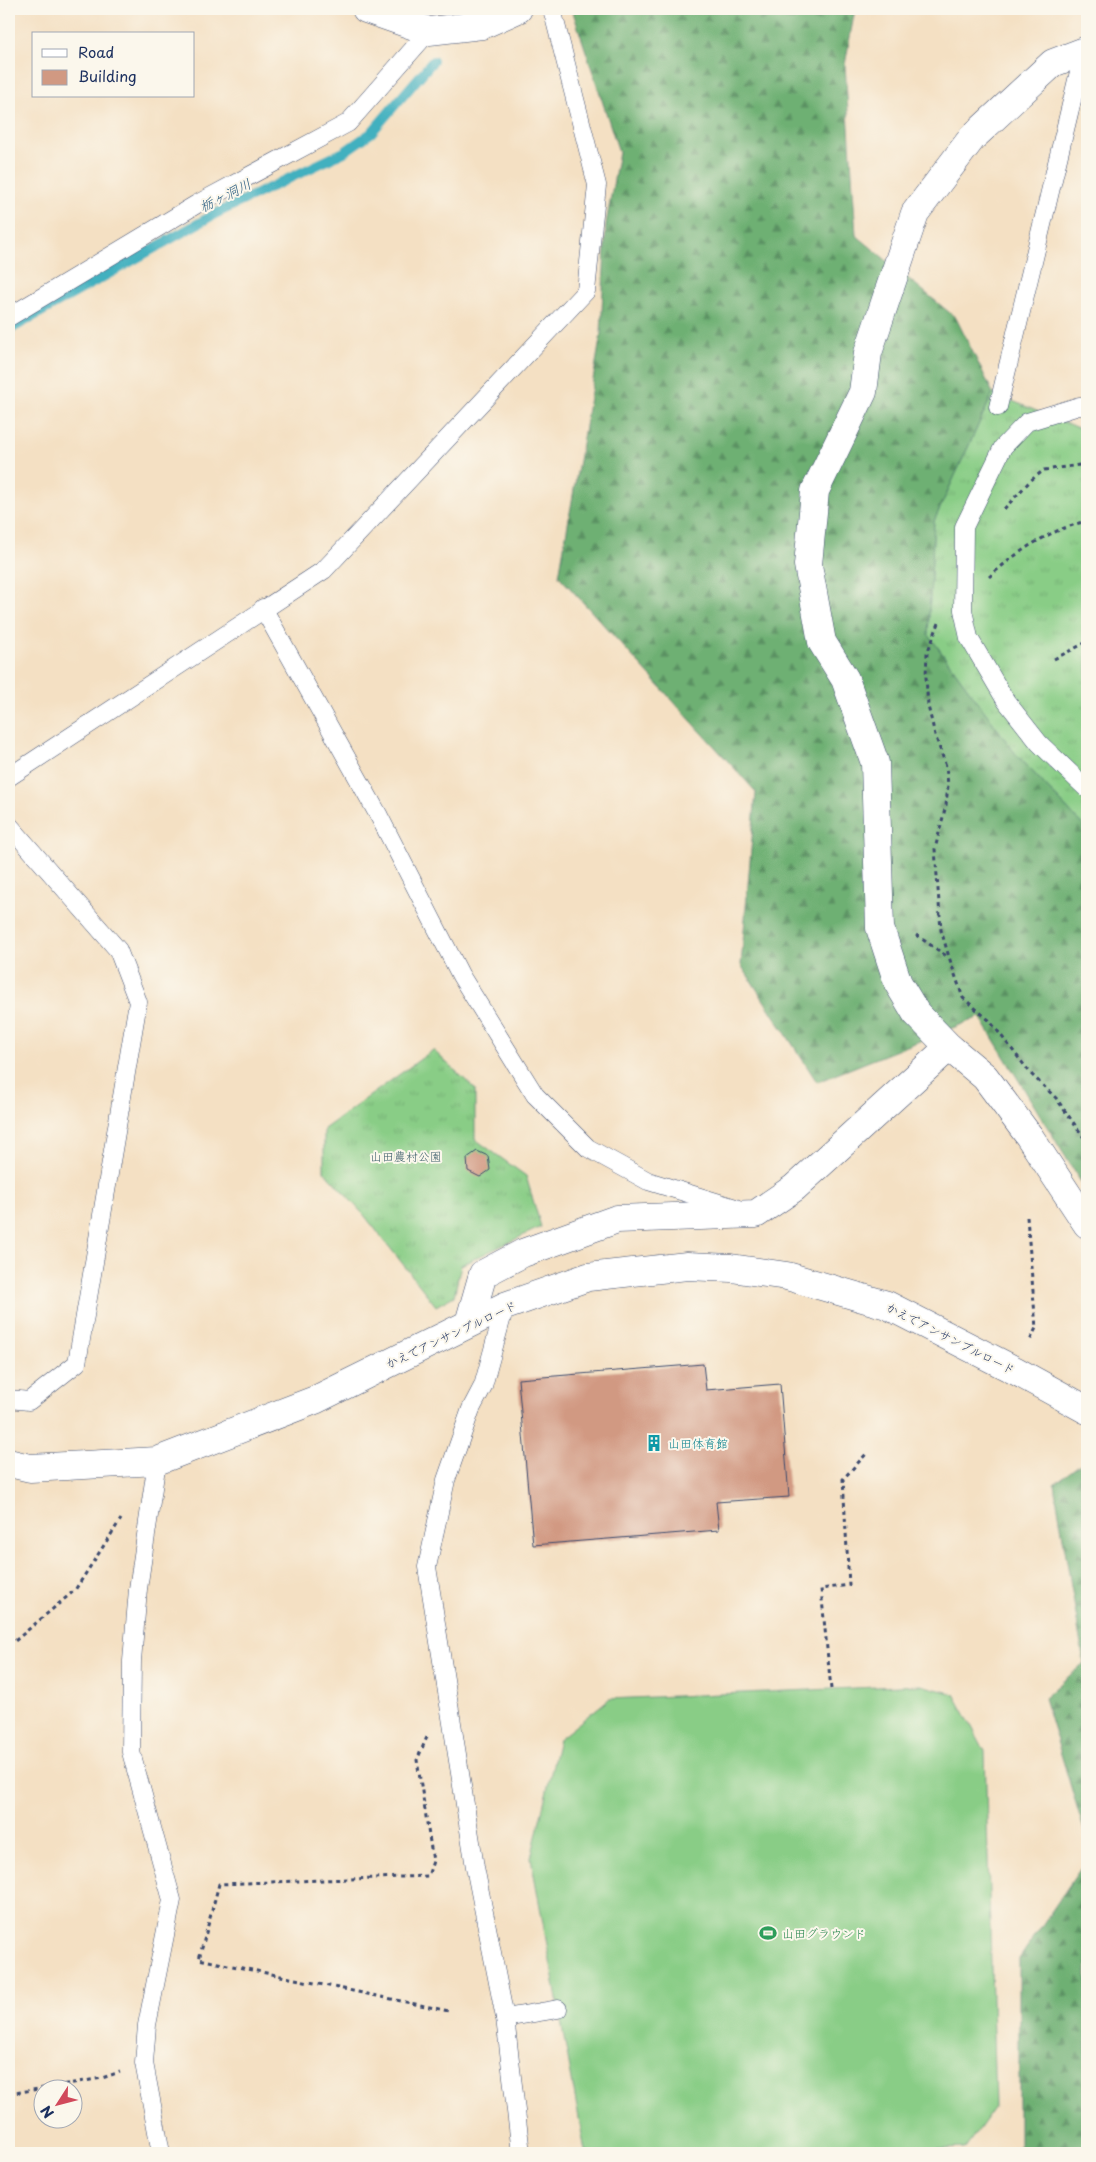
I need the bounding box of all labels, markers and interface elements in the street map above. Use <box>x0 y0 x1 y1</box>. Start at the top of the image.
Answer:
legend <box>32 32 195 98</box>
text: Road <box>78 40 114 63</box>
text: Building <box>78 64 137 87</box>
water label: 栃ヶ洞川 <box>195 173 255 217</box>
park label: 山田農村公園 <box>370 1147 442 1165</box>
street label: かえでアンサンブルロード <box>383 1296 519 1372</box>
street label: かえでアンサンブルロード <box>883 1298 1019 1378</box>
building icon: 山田体育館 <box>644 1433 664 1453</box>
place label: 山田体育館 <box>668 1434 728 1452</box>
sports icon: 山田グラウンド <box>758 1923 778 1943</box>
place label: 山田グラウンド <box>782 1924 866 1942</box>
north arrow <box>32 2080 82 2130</box>
text: N <box>35 2101 59 2123</box>

